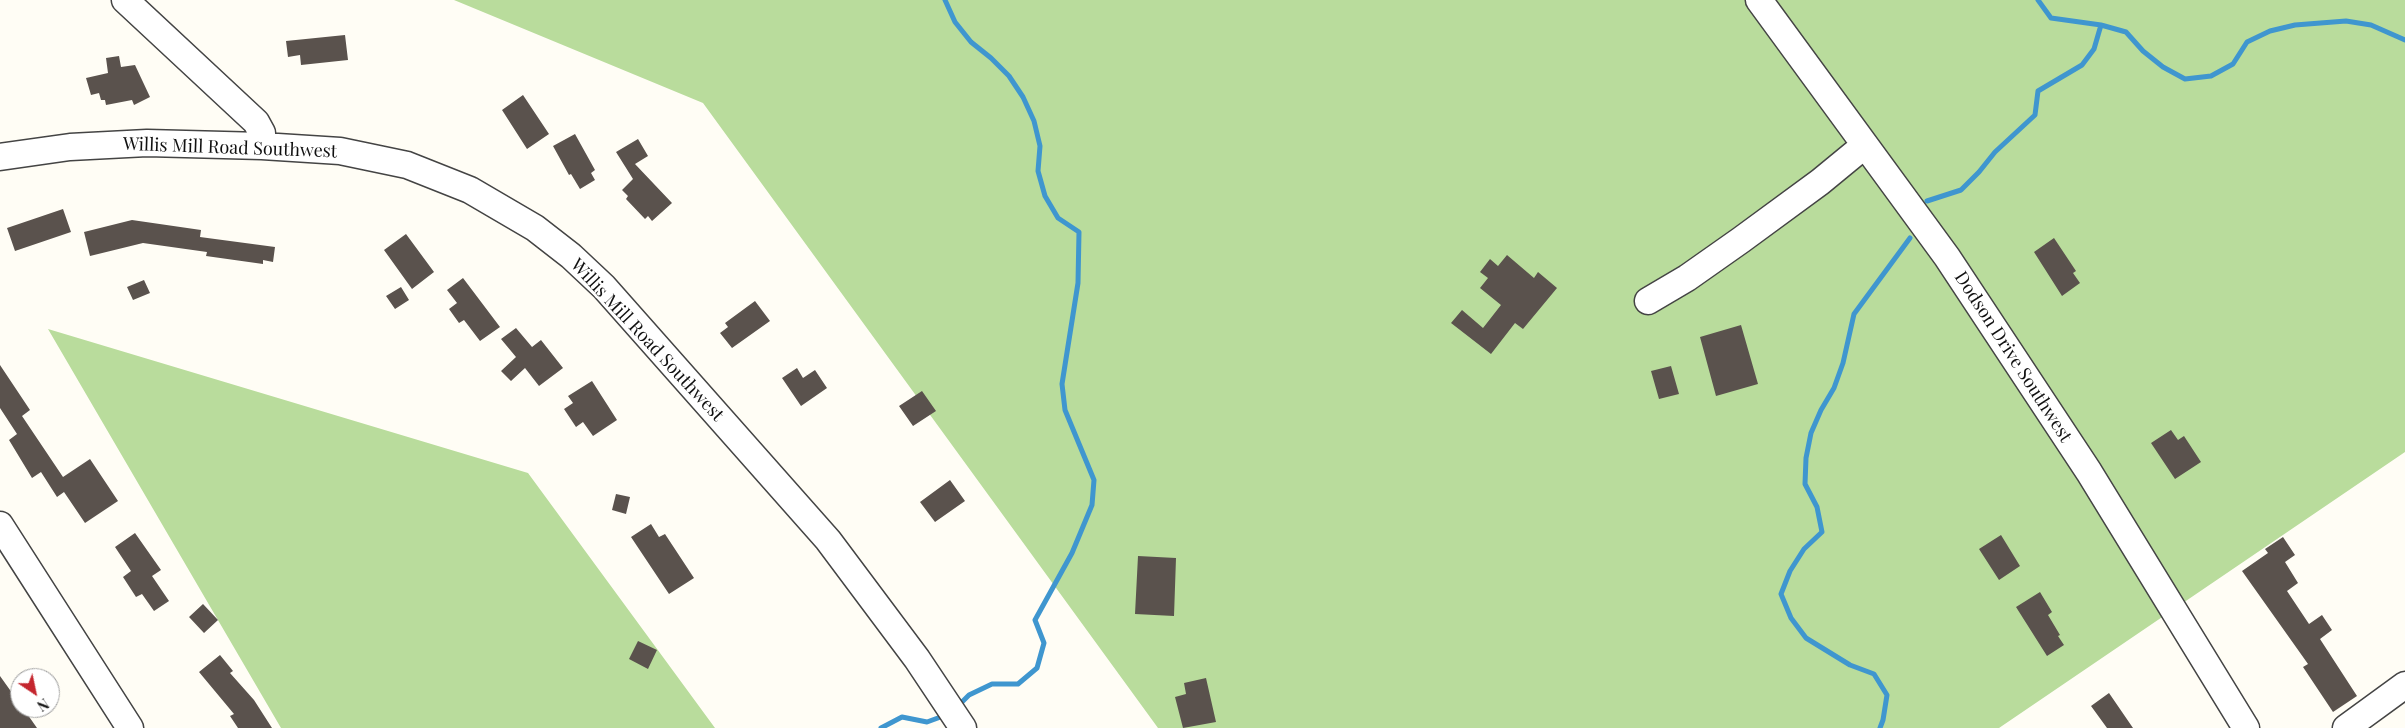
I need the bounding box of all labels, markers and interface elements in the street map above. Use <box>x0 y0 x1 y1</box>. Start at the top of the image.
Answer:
street label: Willis Mill Road Southwest <box>122 133 338 163</box>
street label: Willis Mill Road Southwest <box>566 254 728 426</box>
street label: Dodson Drive Southwest <box>1950 268 2076 446</box>
north arrow <box>10 668 60 718</box>
text: N <box>34 694 53 716</box>

